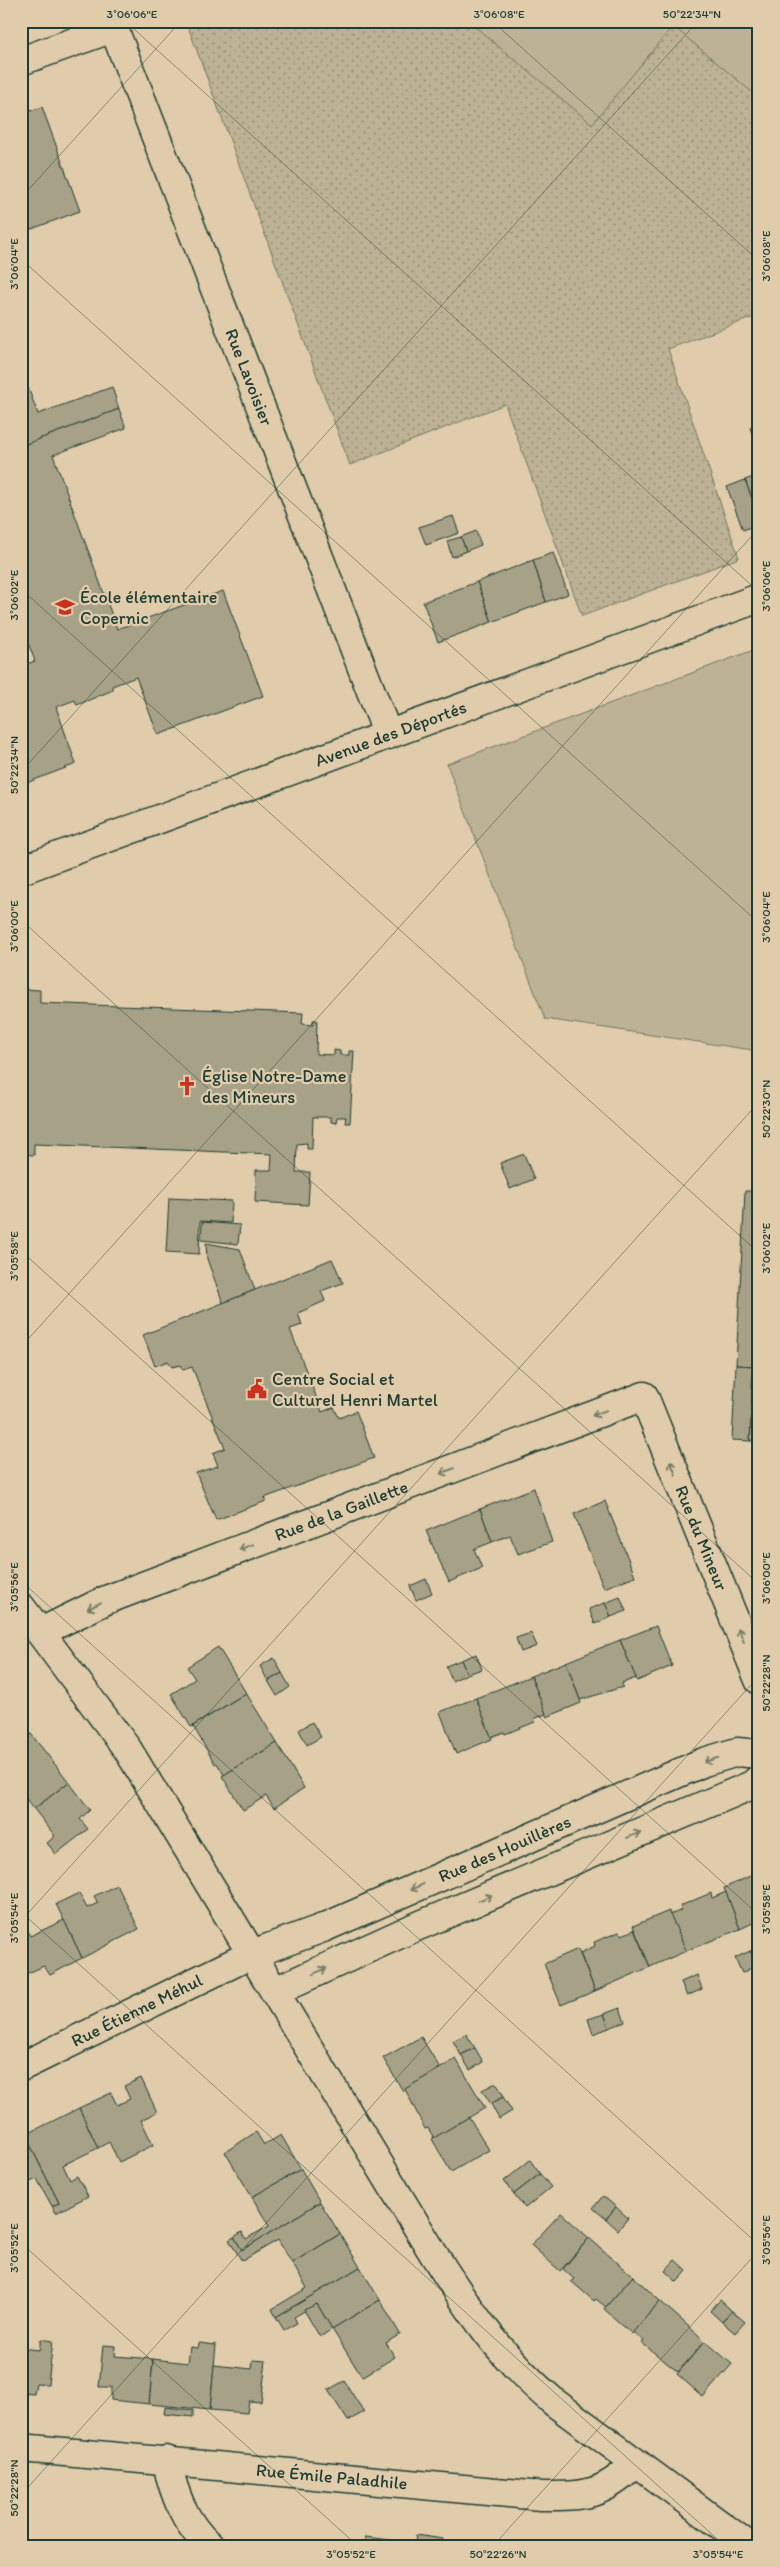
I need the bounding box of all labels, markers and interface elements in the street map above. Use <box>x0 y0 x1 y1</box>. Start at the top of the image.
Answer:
text: 3°06'06"E <box>107 7 158 21</box>
text: 3°06'08"E <box>473 7 525 21</box>
text: 50°22'34"N <box>663 7 721 21</box>
text: 3°06'08"E <box>759 230 773 282</box>
text: 3°06'04"E <box>7 238 21 290</box>
street label: Rue Lavoisier <box>220 325 278 430</box>
text: 3°06'06"E <box>759 560 773 611</box>
text: 3°06'02"E <box>7 569 21 620</box>
place label: École élémentaire Copernic <box>80 586 218 629</box>
school or university icon: École élémentaire Copernic <box>54 596 76 618</box>
street label: Avenue des Déportés <box>312 696 470 772</box>
text: 50°22'34"N <box>7 736 21 794</box>
text: 3°06'04"E <box>759 891 773 943</box>
text: 3°06'00"E <box>7 900 21 952</box>
place label: Église Notre-Dame des Mineurs <box>202 1065 346 1108</box>
church icon: Église Notre-Dame des Mineurs <box>176 1075 198 1097</box>
text: 50°22'30"N <box>759 1080 773 1138</box>
text: 3°06'02"E <box>759 1222 773 1273</box>
text: 3°05'58"E <box>7 1231 21 1281</box>
place label: Centre Social et Culturel Henri Martel <box>272 1368 438 1411</box>
public building icon: Centre Social et Culturel Henri Martel <box>246 1378 268 1400</box>
one-way arrow <box>591 1409 607 1418</box>
one-way arrow <box>668 1461 678 1476</box>
one-way arrow <box>439 1467 455 1476</box>
street label: Rue de la Gaillette <box>271 1476 411 1546</box>
street label: Rue du Mineur <box>670 1482 733 1595</box>
one-way arrow <box>238 1543 254 1552</box>
text: 3°06'00"E <box>759 1552 773 1604</box>
text: 3°05'56"E <box>7 1562 21 1612</box>
one-way arrow <box>87 1602 102 1611</box>
one-way arrow <box>735 1628 745 1643</box>
text: 50°22'28"N <box>759 1654 773 1712</box>
one-way arrow <box>704 1756 720 1765</box>
street label: Rue des Houillères <box>435 1810 574 1887</box>
one-way arrow <box>626 1829 641 1839</box>
one-way arrow <box>410 1883 425 1892</box>
text: 3°05'58"E <box>759 1884 773 1934</box>
text: 3°05'54"E <box>7 1892 21 1943</box>
one-way arrow <box>477 1893 492 1902</box>
one-way arrow <box>312 1965 327 1975</box>
street label: Rue Étienne Méhul <box>68 1969 206 2052</box>
text: 3°05'56"E <box>759 2215 773 2265</box>
text: 3°05'52"E <box>7 2223 21 2273</box>
text: 50°22'28"N <box>7 2459 21 2517</box>
street label: Rue Émile Paladhile <box>255 2459 408 2495</box>
text: 3°05'52"E <box>326 2547 376 2561</box>
text: 50°22'26"N <box>469 2547 527 2561</box>
text: 3°05'54"E <box>693 2547 744 2561</box>

